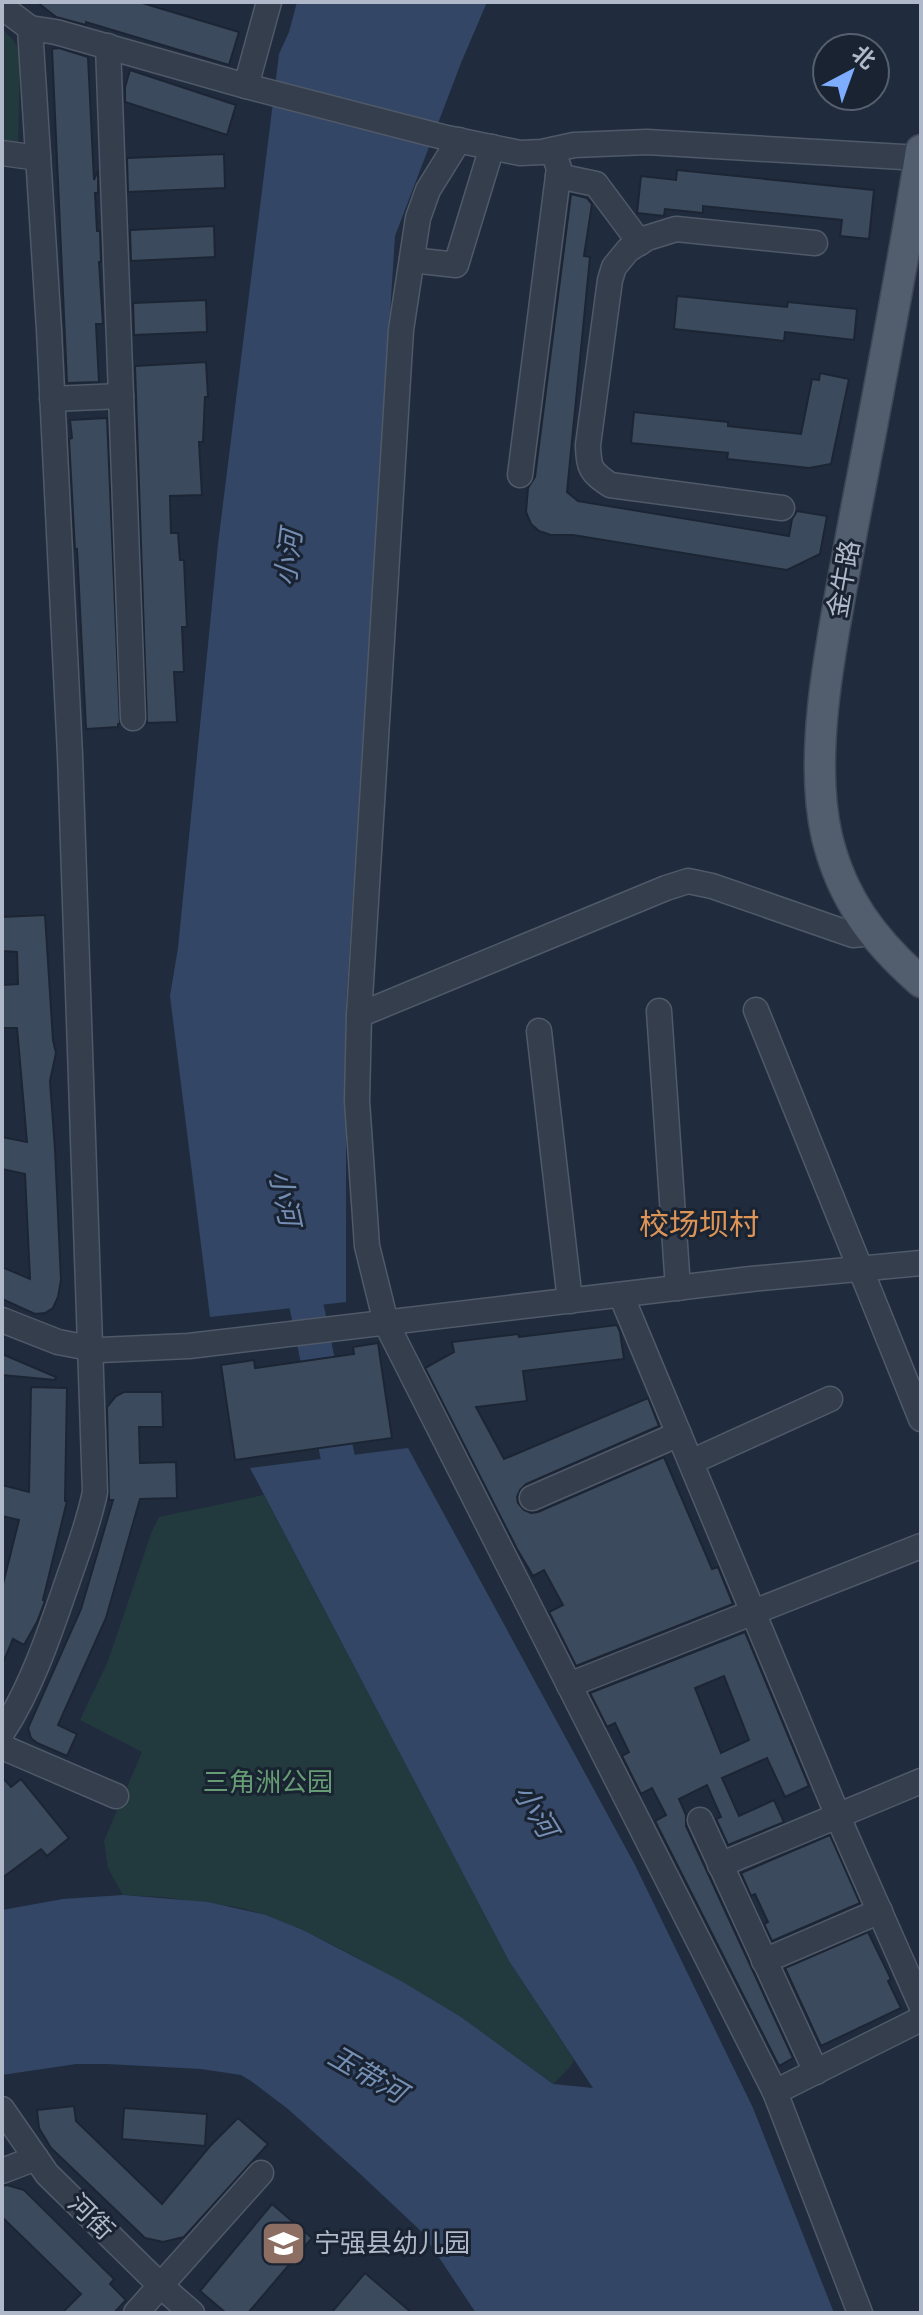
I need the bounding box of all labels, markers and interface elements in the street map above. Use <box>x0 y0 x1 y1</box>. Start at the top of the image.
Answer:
north arrow <box>811 32 891 112</box>
text: 北 <box>847 41 880 75</box>
water label: 小河 <box>269 523 310 588</box>
street label: 金牛路 <box>822 538 866 620</box>
water label: 小河 <box>262 1167 307 1234</box>
district label: 校场坝村 <box>639 1207 759 1244</box>
park label: 三角洲公园 <box>203 1767 333 1798</box>
water label: 小河 <box>506 1778 567 1848</box>
water label: 玉带河 <box>322 2039 416 2113</box>
street label: 河街 <box>62 2188 120 2246</box>
school or university icon: 宁强县幼儿园 <box>259 2219 307 2267</box>
place label: 宁强县幼儿园 <box>314 2228 470 2259</box>

